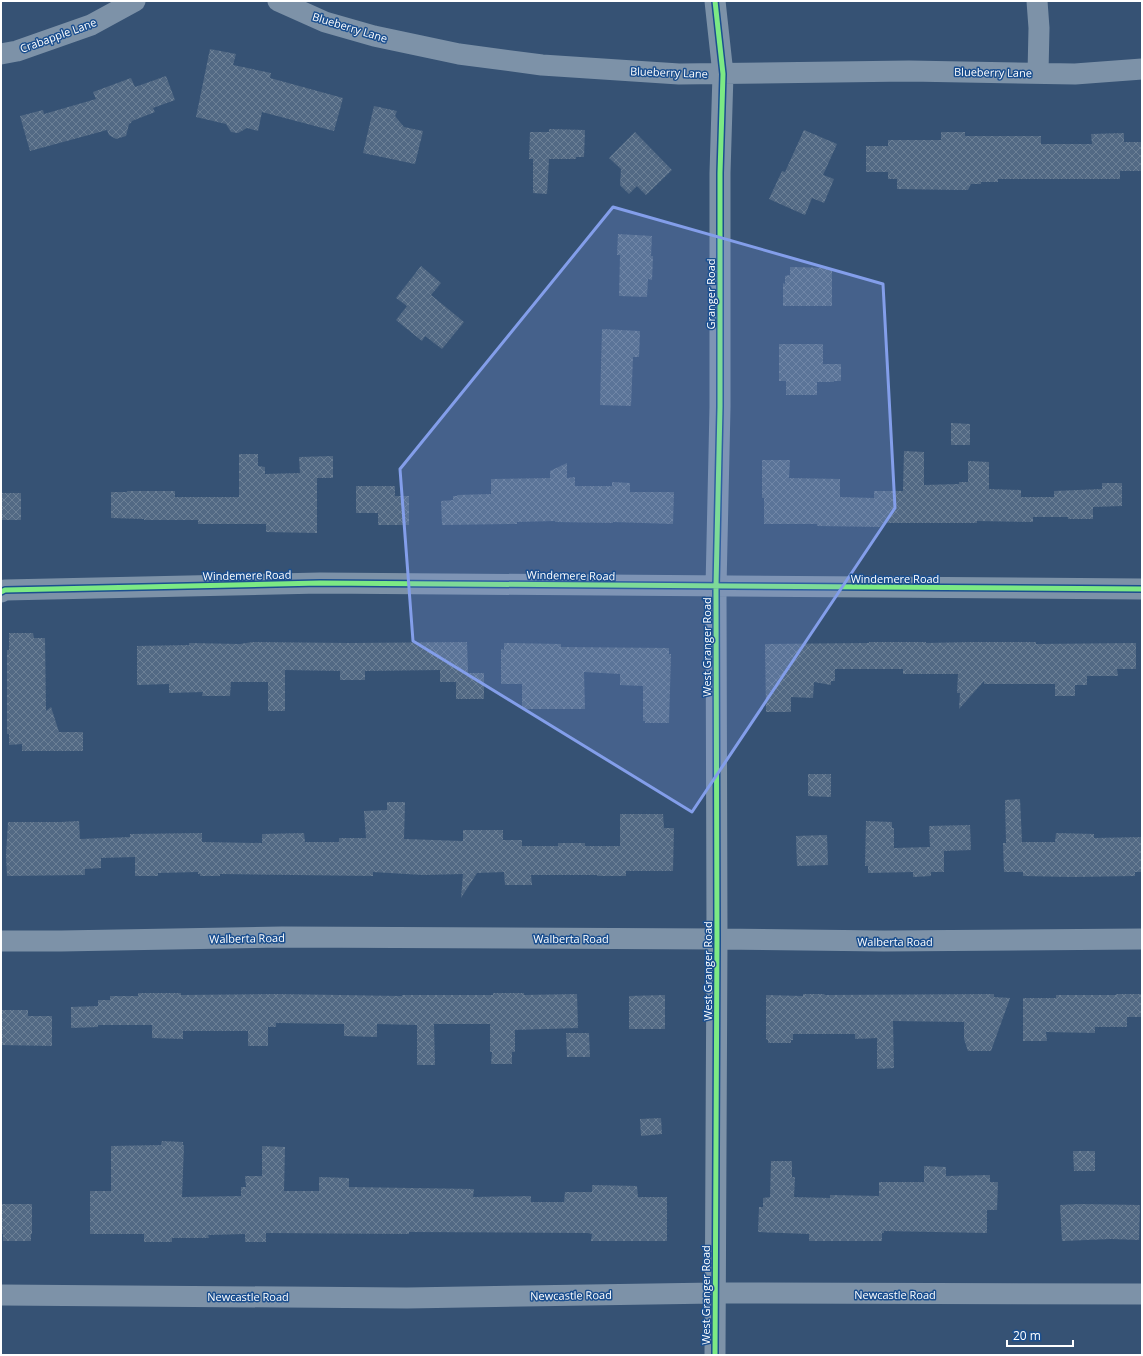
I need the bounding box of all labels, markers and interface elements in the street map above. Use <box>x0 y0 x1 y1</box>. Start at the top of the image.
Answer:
street label: Blueberry Lane <box>311 8 389 46</box>
street label: Crabapple Lane <box>18 14 98 56</box>
street label: Blueberry Lane <box>630 63 708 81</box>
street label: Blueberry Lane <box>954 64 1032 80</box>
street label: Granger Road <box>703 258 718 330</box>
street label: Windemere Road <box>203 567 291 583</box>
street label: Windemere Road <box>527 567 615 583</box>
street label: Windemere Road <box>851 571 939 586</box>
street label: West Granger Road <box>699 597 714 697</box>
street label: West Granger Road <box>700 921 715 1021</box>
street label: Walberta Road <box>209 930 285 946</box>
street label: Walberta Road <box>533 931 609 946</box>
street label: Walberta Road <box>857 934 933 949</box>
street label: West Granger Road <box>698 1245 713 1345</box>
street label: Newcastle Road <box>530 1287 612 1303</box>
street label: Newcastle Road <box>854 1287 936 1302</box>
street label: Newcastle Road <box>207 1289 289 1304</box>
scale bar <box>1007 1322 1073 1348</box>
text: 20 m <box>1013 1327 1041 1344</box>

